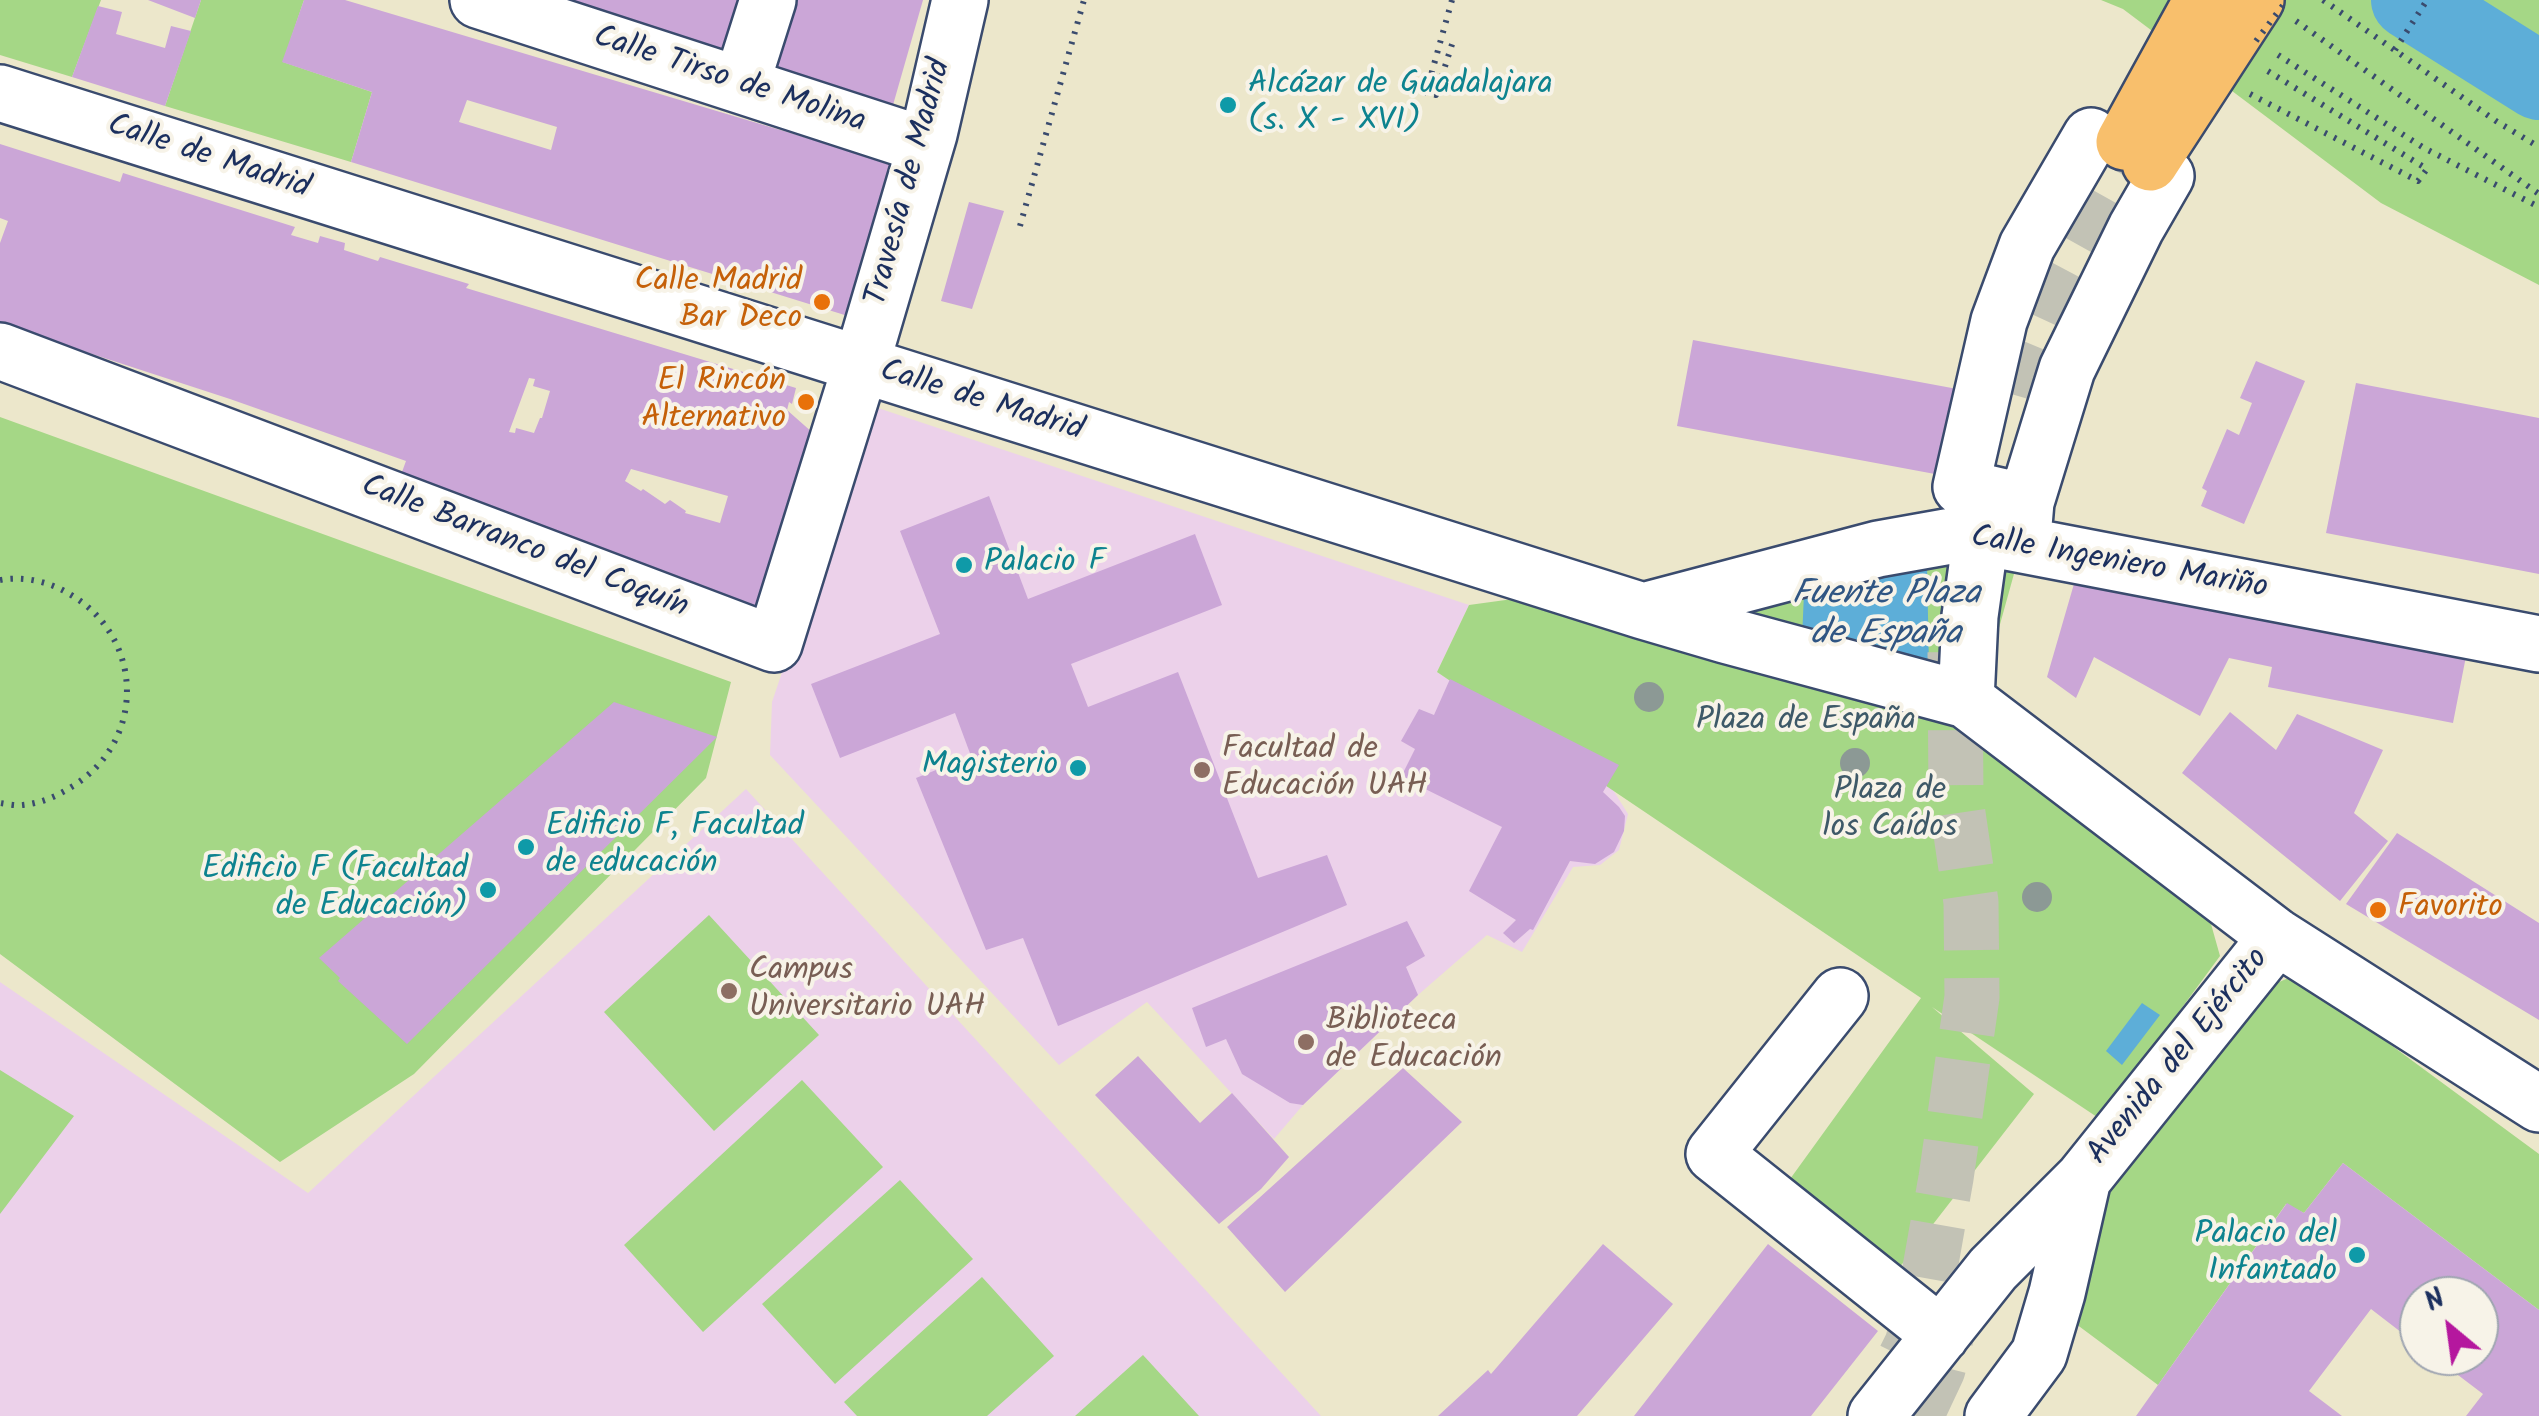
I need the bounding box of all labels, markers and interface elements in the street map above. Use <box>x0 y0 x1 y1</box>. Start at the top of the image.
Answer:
street label: Calle Tirso de Molina <box>588 20 870 144</box>
street label: Travesía de Madrid <box>860 56 962 310</box>
place label: Alcázar de Guadalajara (s. X - XVI) <box>1248 68 1553 143</box>
marker: Alcázar de Guadalajara (s. X - XVI) <box>1217 94 1239 116</box>
street label: Calle de Madrid <box>102 108 314 210</box>
place label: Calle Madrid Bar Deco <box>635 265 802 340</box>
marker: Calle Madrid Bar Deco <box>811 291 833 313</box>
street label: Calle de Madrid <box>875 354 1087 452</box>
place label: El Rincón Alternativo <box>641 365 786 440</box>
marker: El Rincón Alternativo <box>795 391 817 413</box>
street label: Calle Barranco del Coquín <box>355 469 693 629</box>
street label: Calle Ingeniero Mariño <box>1968 520 2270 610</box>
place label: Palacio F <box>984 546 1105 584</box>
marker: Palacio F <box>953 554 975 576</box>
water label: Fuente Plaza de España <box>1792 576 1980 658</box>
park label: Plaza de España <box>1696 704 1916 742</box>
place label: Facultad de Educación UAH <box>1222 733 1428 808</box>
place label: Magisterio <box>922 749 1058 787</box>
marker: Magisterio <box>1067 757 1089 779</box>
marker: Facultad de Educación UAH <box>1191 759 1213 781</box>
park label: Plaza de los Caídos <box>1823 774 1957 849</box>
place label: Edificio F, Facultad de educación <box>546 810 804 885</box>
marker: Edificio F, Facultad de educación <box>515 836 537 858</box>
place label: Edificio F (Facultad de Educación) <box>202 853 468 928</box>
marker: Edificio F (Facultad de Educación) <box>477 879 499 901</box>
place label: Favorito <box>2398 891 2503 929</box>
marker: Favorito <box>2367 899 2389 921</box>
street label: Avenida del Ejército <box>2081 942 2279 1174</box>
place label: Campus Universitario UAH <box>749 954 986 1029</box>
marker: Campus Universitario UAH <box>718 980 740 1002</box>
place label: Biblioteca de Educación <box>1326 1005 1502 1080</box>
marker: Biblioteca de Educación <box>1295 1031 1317 1053</box>
place label: Palacio del Infantado <box>2194 1218 2337 1293</box>
marker: Palacio del Infantado <box>2346 1244 2368 1266</box>
north arrow <box>2399 1276 2499 1376</box>
text: N <box>2417 1277 2454 1325</box>

